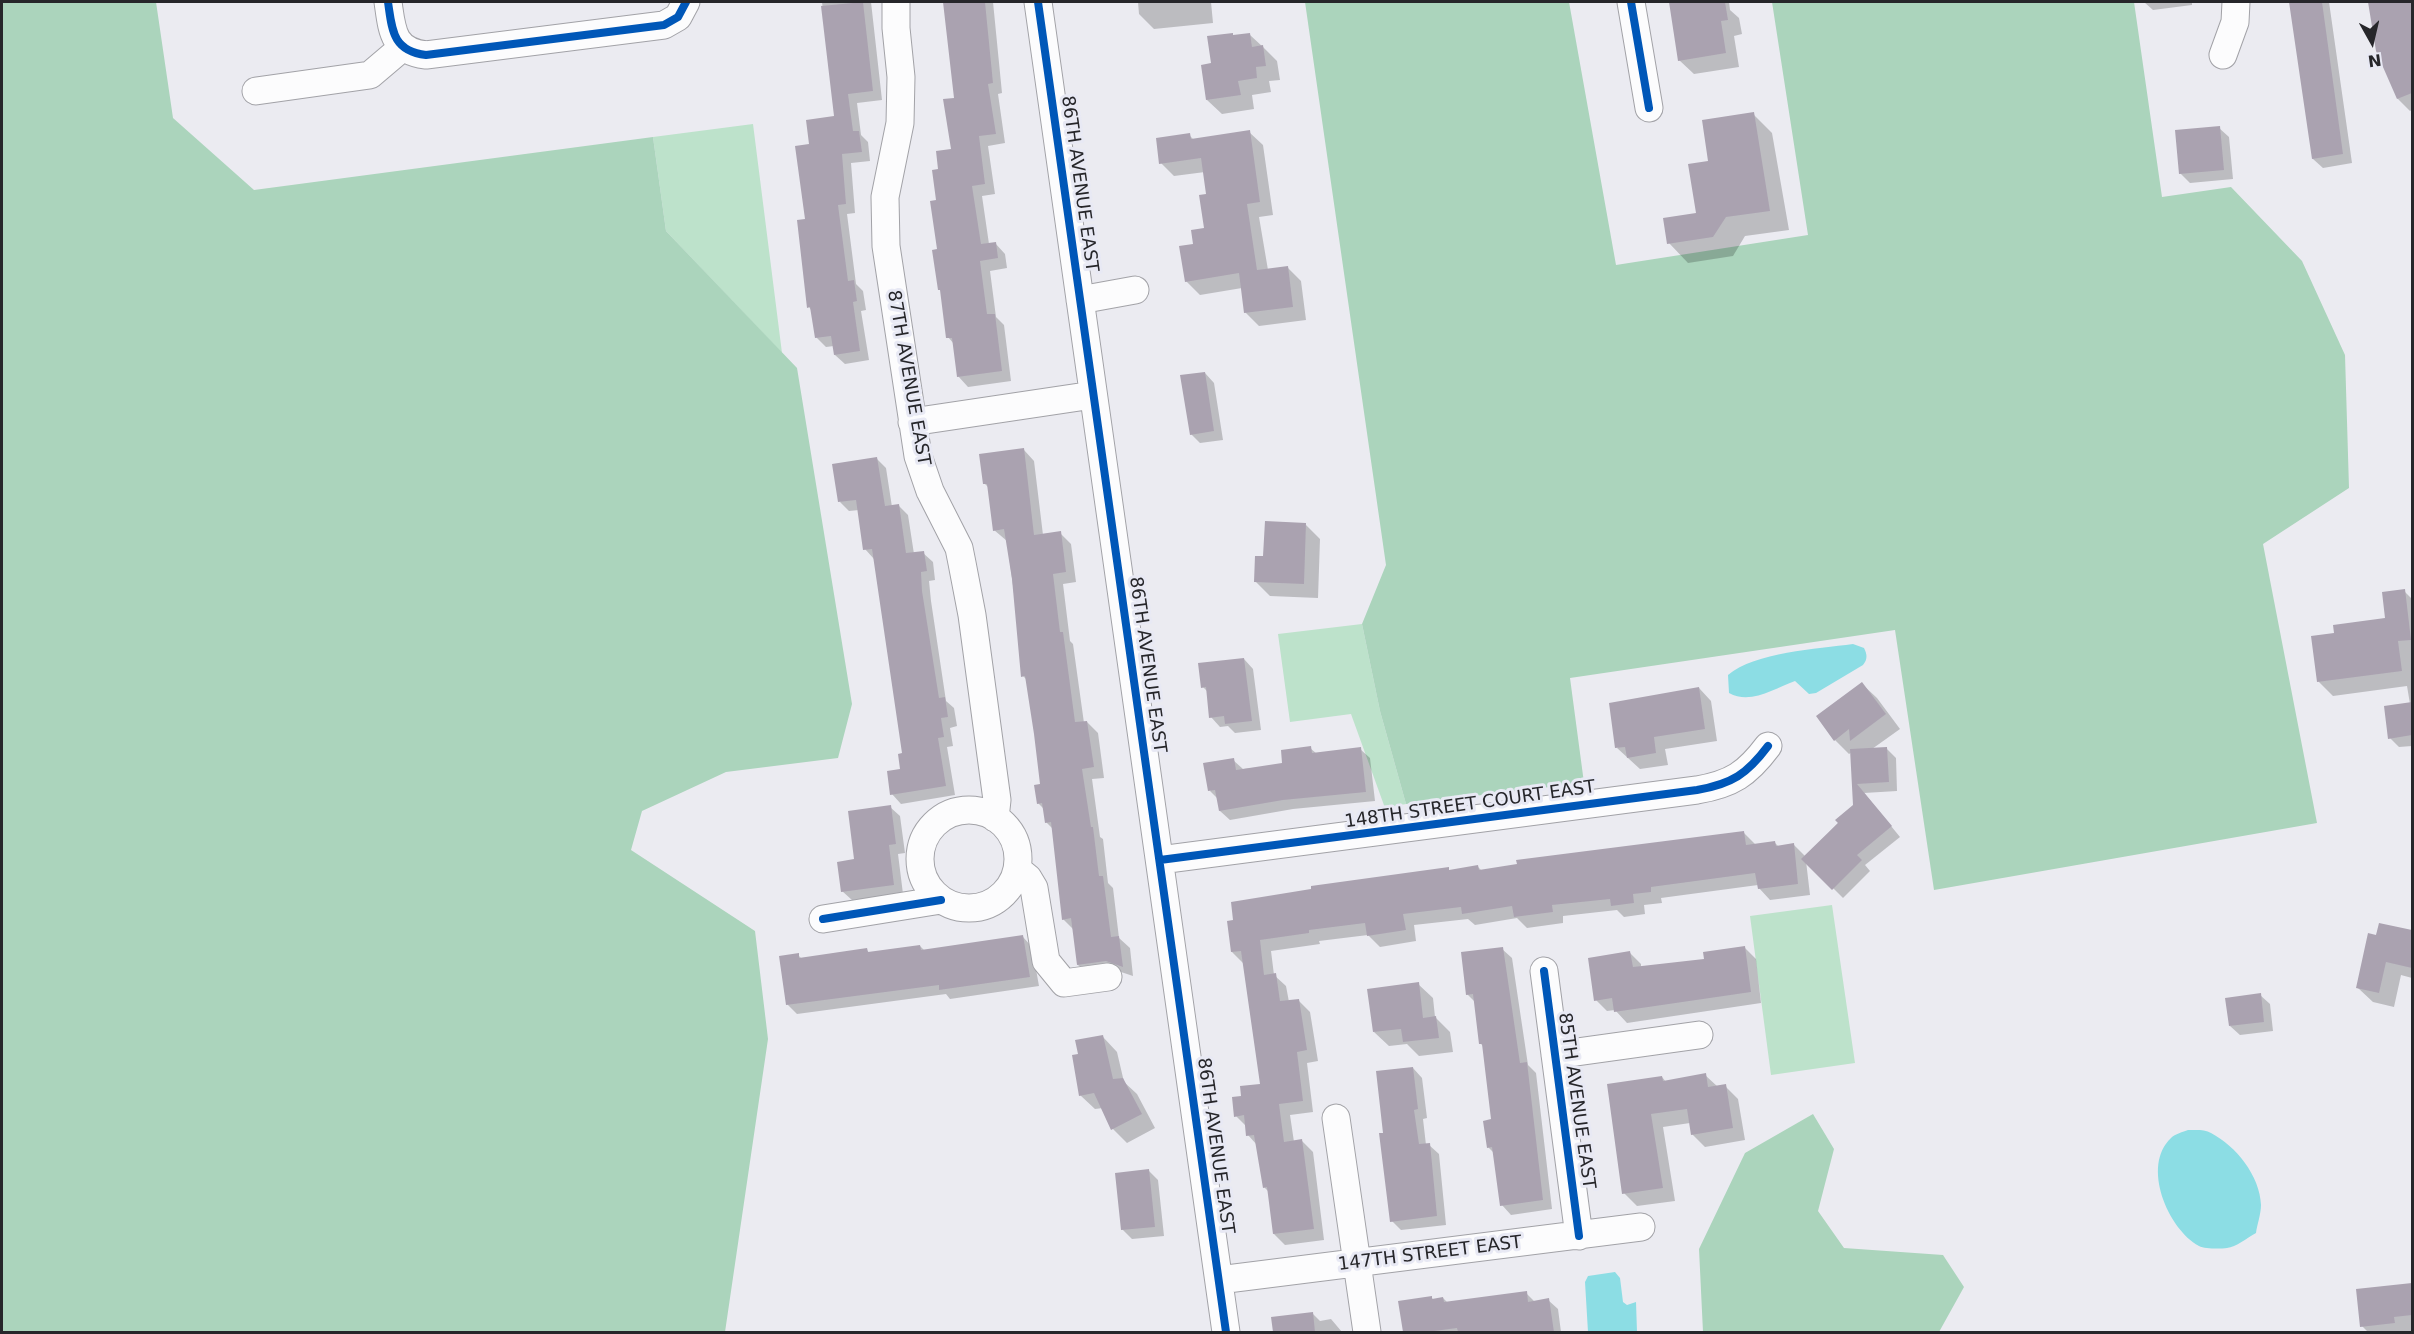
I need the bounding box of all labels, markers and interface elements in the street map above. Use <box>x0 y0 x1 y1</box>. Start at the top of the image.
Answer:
north arrow <box>2342 12 2402 72</box>
text: N <box>2367 50 2383 71</box>
street label: 86TH AVENUE EAST <box>1056 94 1102 274</box>
street label: 87TH AVENUE EAST <box>882 289 934 467</box>
street label: 86TH AVENUE EAST <box>1124 575 1170 755</box>
street label: 148TH STREET COURT EAST <box>1343 777 1597 833</box>
street label: 85TH AVENUE EAST <box>1553 1011 1599 1191</box>
street label: 86TH AVENUE EAST <box>1192 1056 1238 1236</box>
street label: 147TH STREET EAST <box>1337 1232 1523 1276</box>

